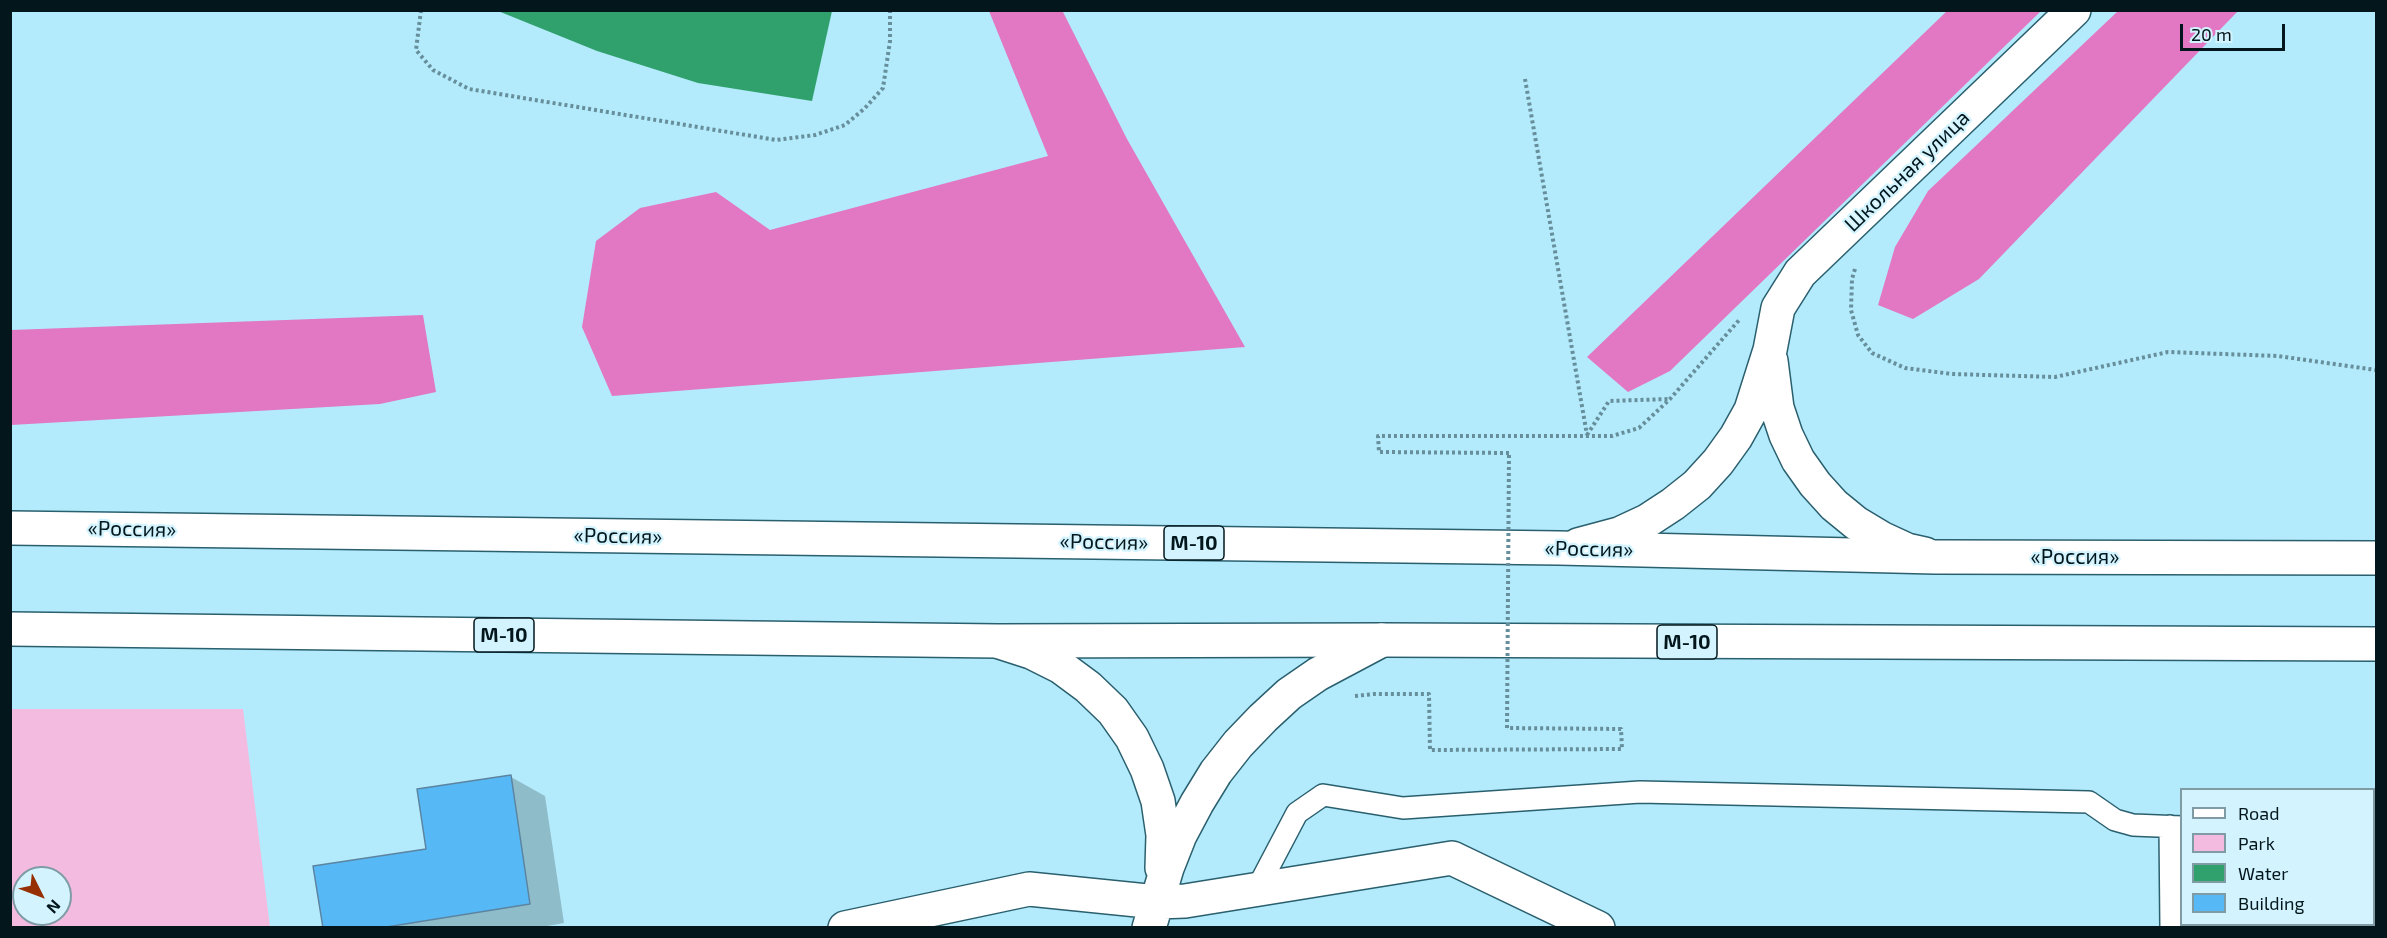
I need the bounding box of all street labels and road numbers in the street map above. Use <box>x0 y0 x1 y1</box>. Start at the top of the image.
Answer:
street label: Школьная улица <box>1839 105 1975 237</box>
street label: «Россия» <box>87 516 177 542</box>
street label: «Россия» <box>573 523 663 549</box>
road number: М-10 <box>1164 526 1224 560</box>
street label: «Россия» <box>1059 529 1149 555</box>
street label: «Россия» <box>1544 536 1634 562</box>
street label: «Россия» <box>2031 544 2119 570</box>
road number: М-10 <box>474 618 534 652</box>
road number: М-10 <box>1657 625 1717 659</box>

